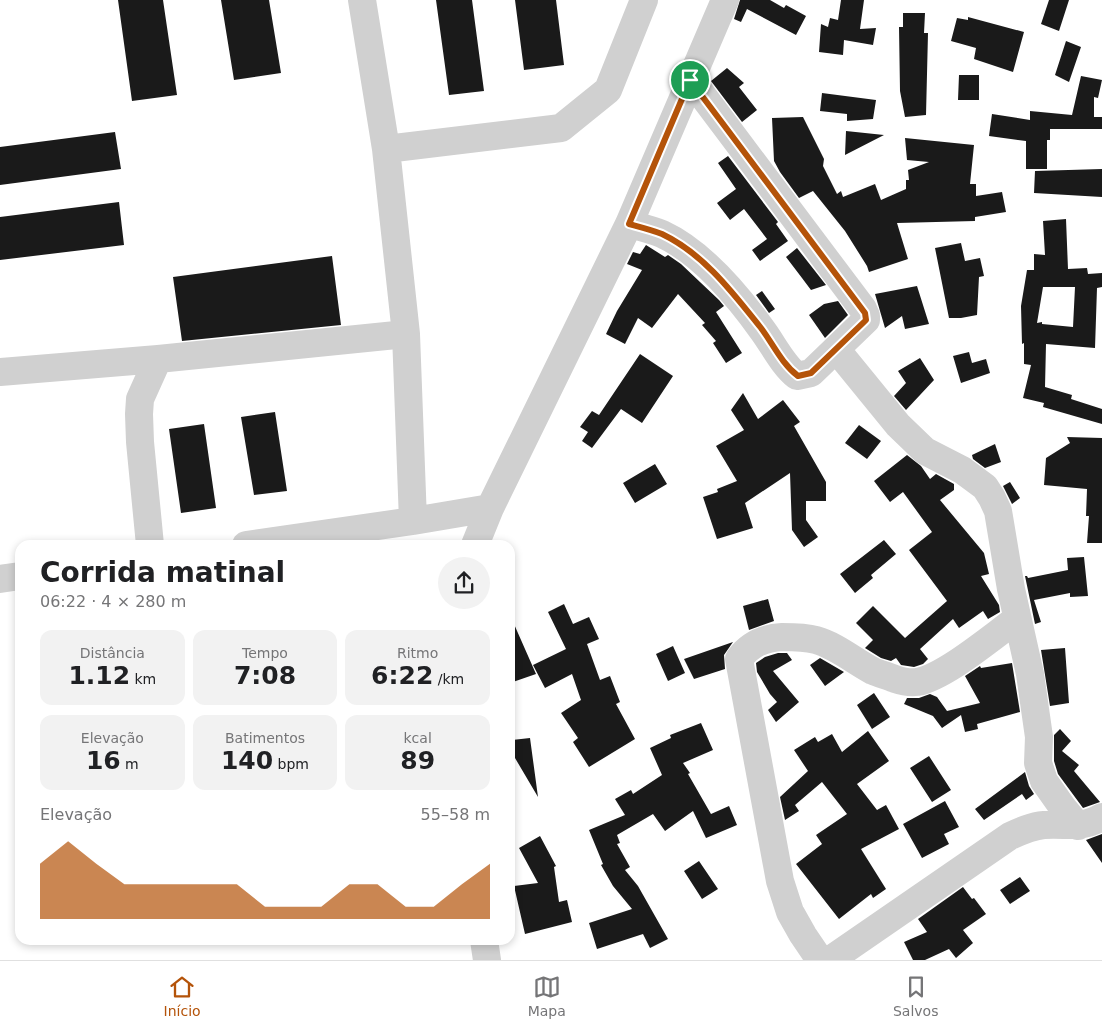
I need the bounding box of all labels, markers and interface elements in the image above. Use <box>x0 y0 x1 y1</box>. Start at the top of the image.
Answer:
pin <box>669 59 711 101</box>
icon: arrive <box>676 66 704 94</box>
text: Corrida matinal <box>40 556 285 589</box>
button: share <box>438 557 490 609</box>
text: 06:22 · 4 × 280 m <box>40 592 186 611</box>
text: Distância <box>80 645 145 661</box>
text: Tempo <box>242 645 288 661</box>
text: Ritmo <box>397 645 438 661</box>
text: 1.12 <box>68 661 130 690</box>
text: 7:08 <box>234 661 296 690</box>
text: 6:22 <box>371 661 433 690</box>
text: km <box>130 671 156 687</box>
text: /km <box>433 671 464 687</box>
text: Elevação <box>81 730 144 746</box>
text: Batimentos <box>225 730 305 746</box>
text: kcal <box>404 730 432 746</box>
text: 16 <box>86 746 121 775</box>
text: 140 <box>221 746 273 775</box>
text: 89 <box>400 746 435 775</box>
text: m <box>121 756 139 772</box>
text: bpm <box>273 756 309 772</box>
text: Elevação <box>40 805 112 824</box>
text: 55–58 m <box>421 805 490 824</box>
tab: Início <box>164 973 201 1019</box>
tab: Mapa <box>528 973 566 1019</box>
tab: Salvos <box>893 973 938 1019</box>

